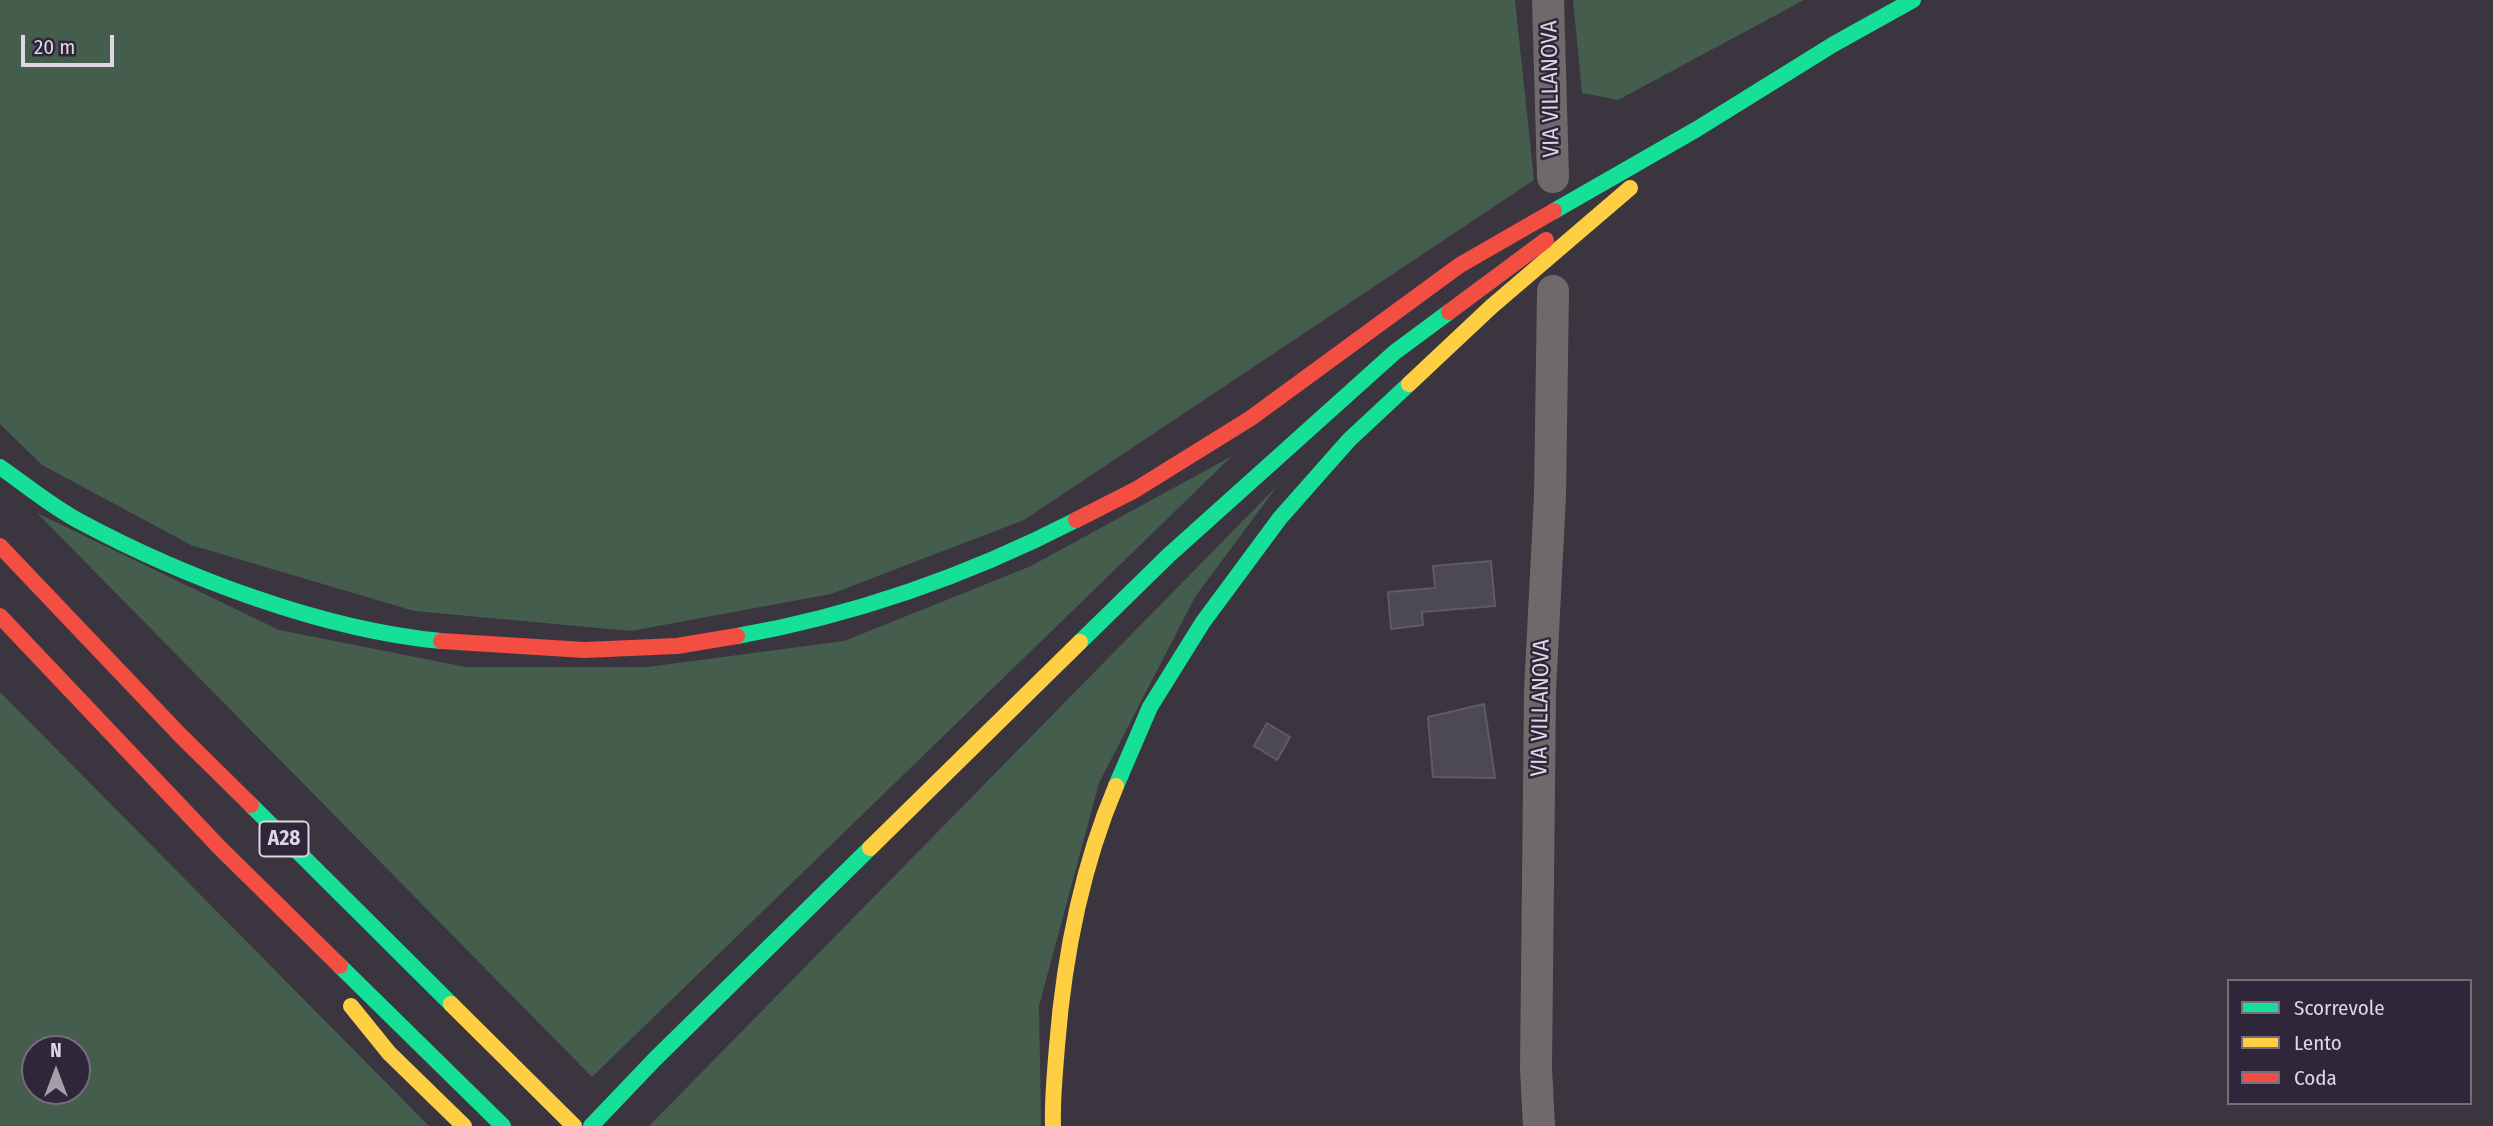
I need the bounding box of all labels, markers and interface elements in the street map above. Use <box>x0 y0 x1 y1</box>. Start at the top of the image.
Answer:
street label: VIA VILLANOVA <box>1536 20 1566 158</box>
scale bar <box>24 21 117 65</box>
text: 20 m <box>34 34 75 60</box>
street label: VIA VILLANOVA <box>1526 639 1556 777</box>
road number: A28 <box>260 822 308 856</box>
legend <box>2227 979 2472 1105</box>
text: Scorrevole <box>2294 995 2385 1021</box>
text: Lento <box>2294 1030 2342 1056</box>
north arrow <box>21 1035 91 1105</box>
text: N <box>50 1039 62 1062</box>
text: Coda <box>2294 1065 2337 1091</box>

